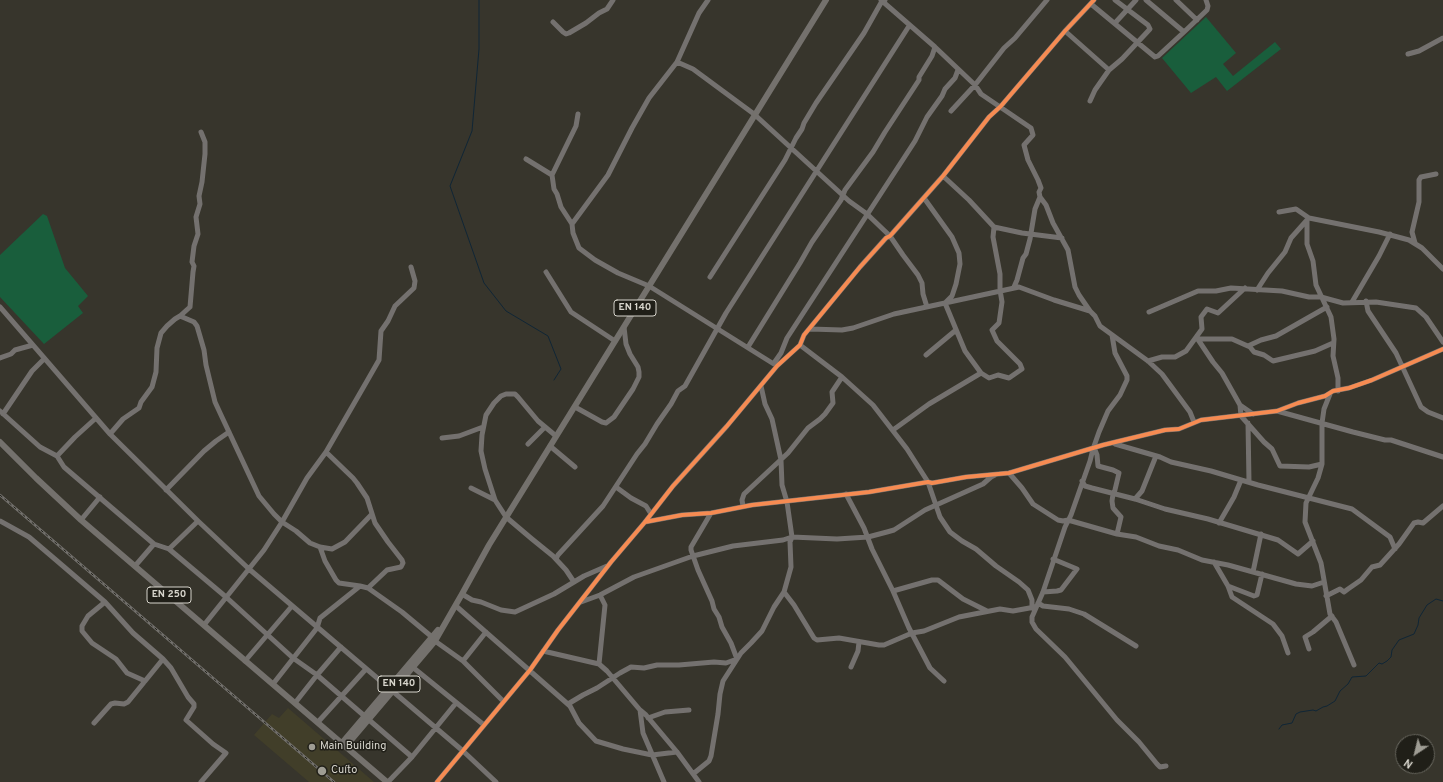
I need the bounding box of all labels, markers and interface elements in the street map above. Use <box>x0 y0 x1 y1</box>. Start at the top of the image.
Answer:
road number: EN 140 <box>614 300 656 316</box>
road number: EN 250 <box>147 587 191 603</box>
road number: EN 140 <box>378 676 420 692</box>
north arrow <box>1395 734 1435 774</box>
place label: Main Building <box>320 740 386 754</box>
marker: Main Building <box>307 742 317 752</box>
text: N <box>1401 755 1416 771</box>
place label: Cuíto <box>331 764 357 778</box>
marker: Cuíto <box>316 765 328 777</box>

